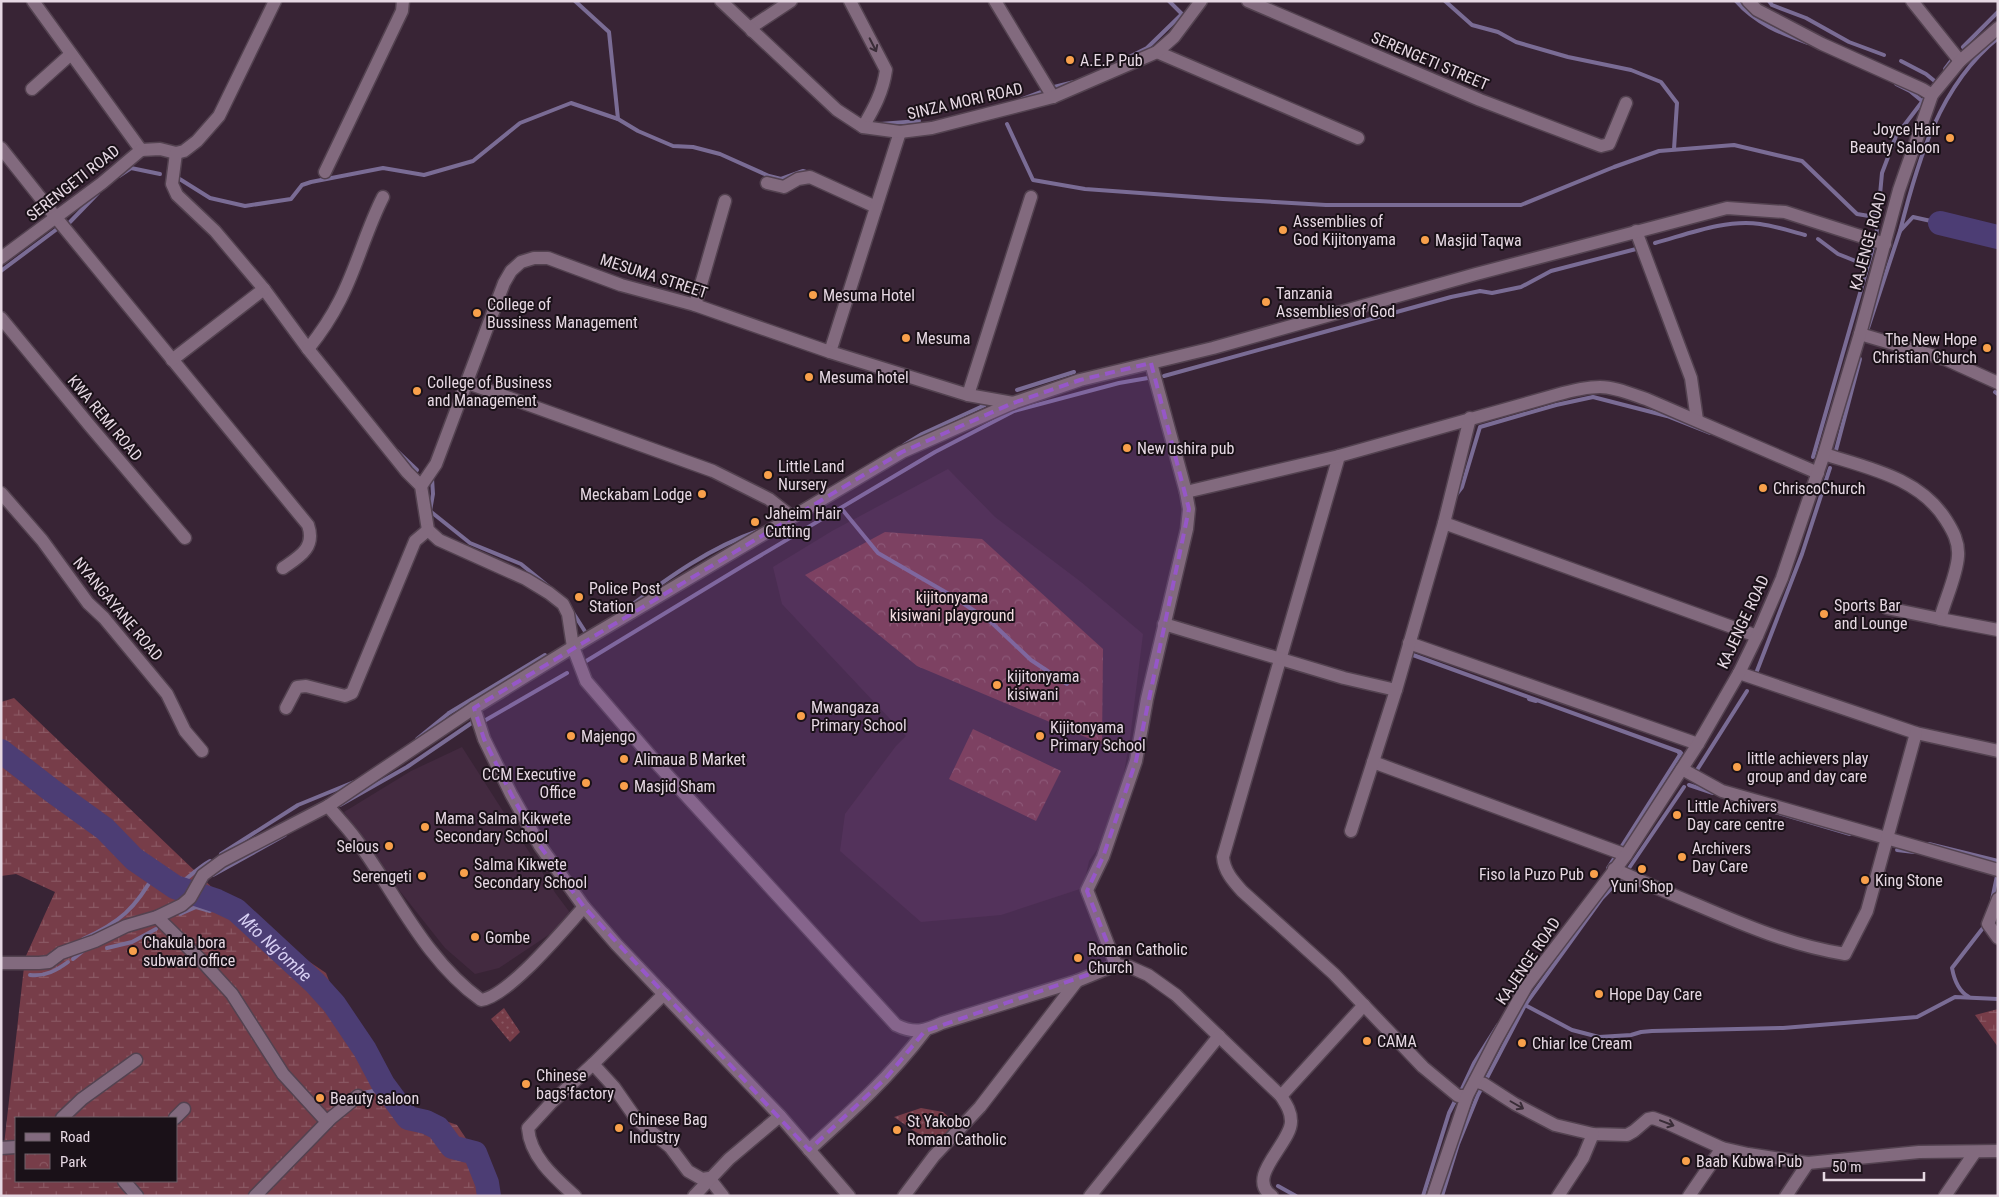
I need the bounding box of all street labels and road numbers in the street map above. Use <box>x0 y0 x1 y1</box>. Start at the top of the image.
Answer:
street label: SERENGETI STREET <box>1368 28 1492 94</box>
street label: SINZA MORI ROAD <box>905 78 1025 124</box>
street label: SERENGETI ROAD <box>23 141 123 225</box>
street label: KAJENGE ROAD <box>1846 190 1890 292</box>
street label: MESUMA STREET <box>598 250 710 302</box>
street label: KWA REMI ROAD <box>64 371 146 465</box>
street label: NYANGAYANE ROAD <box>69 553 167 665</box>
street label: KAJENGE ROAD <box>1713 572 1773 672</box>
street label: KAJENGE ROAD <box>1492 914 1564 1008</box>

